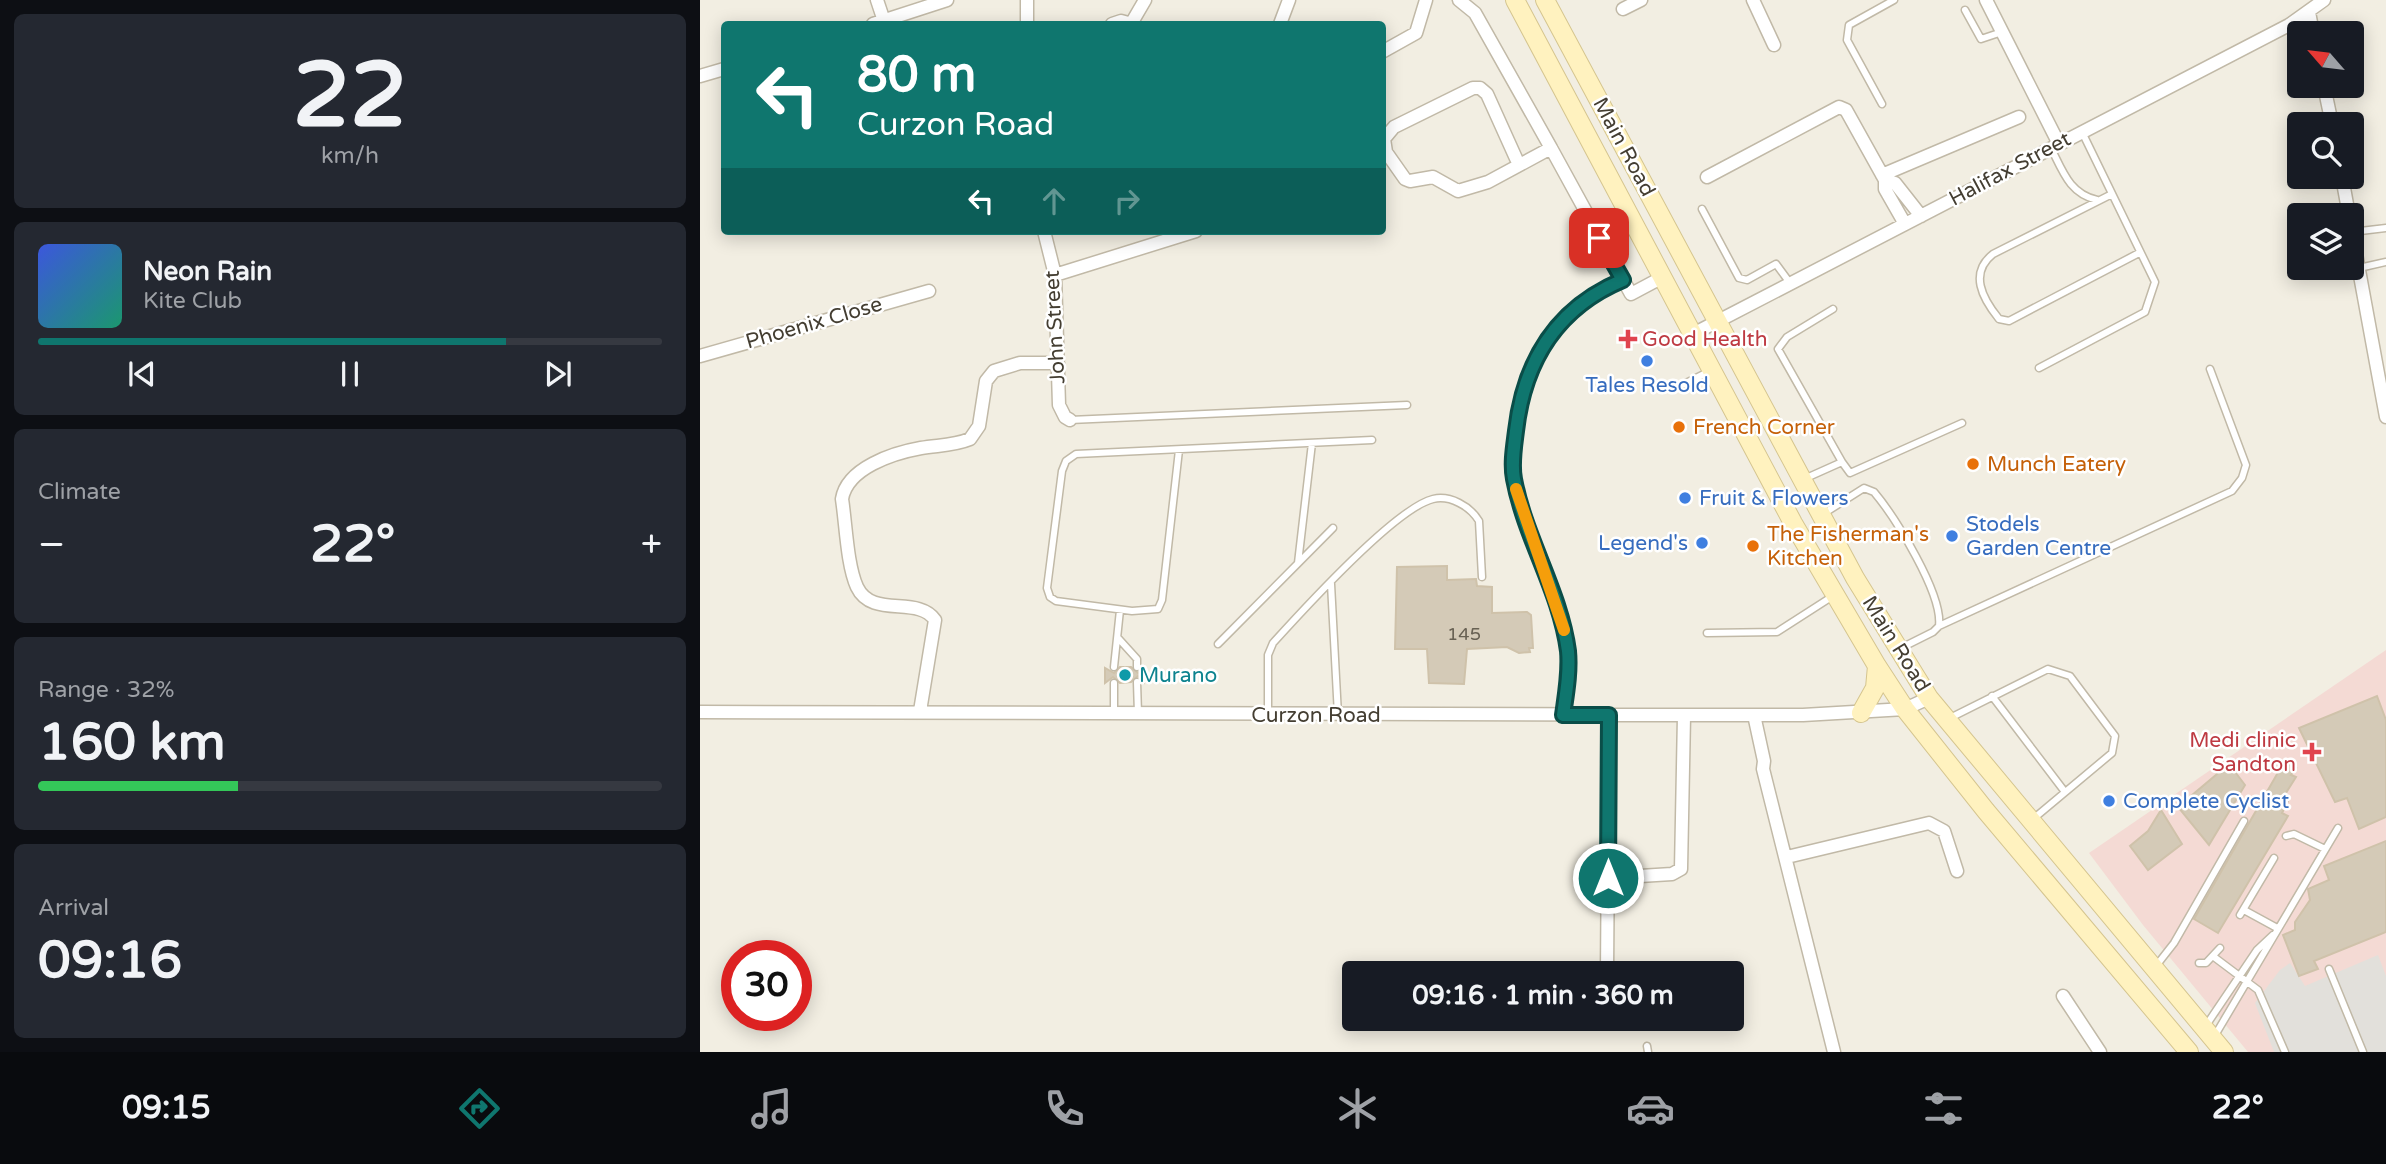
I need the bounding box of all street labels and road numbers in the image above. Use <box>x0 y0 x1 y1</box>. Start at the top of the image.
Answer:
street label: Main Road <box>1588 93 1660 201</box>
street label: Halifax Street <box>1945 126 2075 212</box>
street label: John Street <box>1040 270 1070 384</box>
street label: Phoenix Close <box>743 292 885 354</box>
street label: Main Road <box>1857 591 1935 697</box>
street label: Curzon Road <box>1251 703 1381 728</box>

